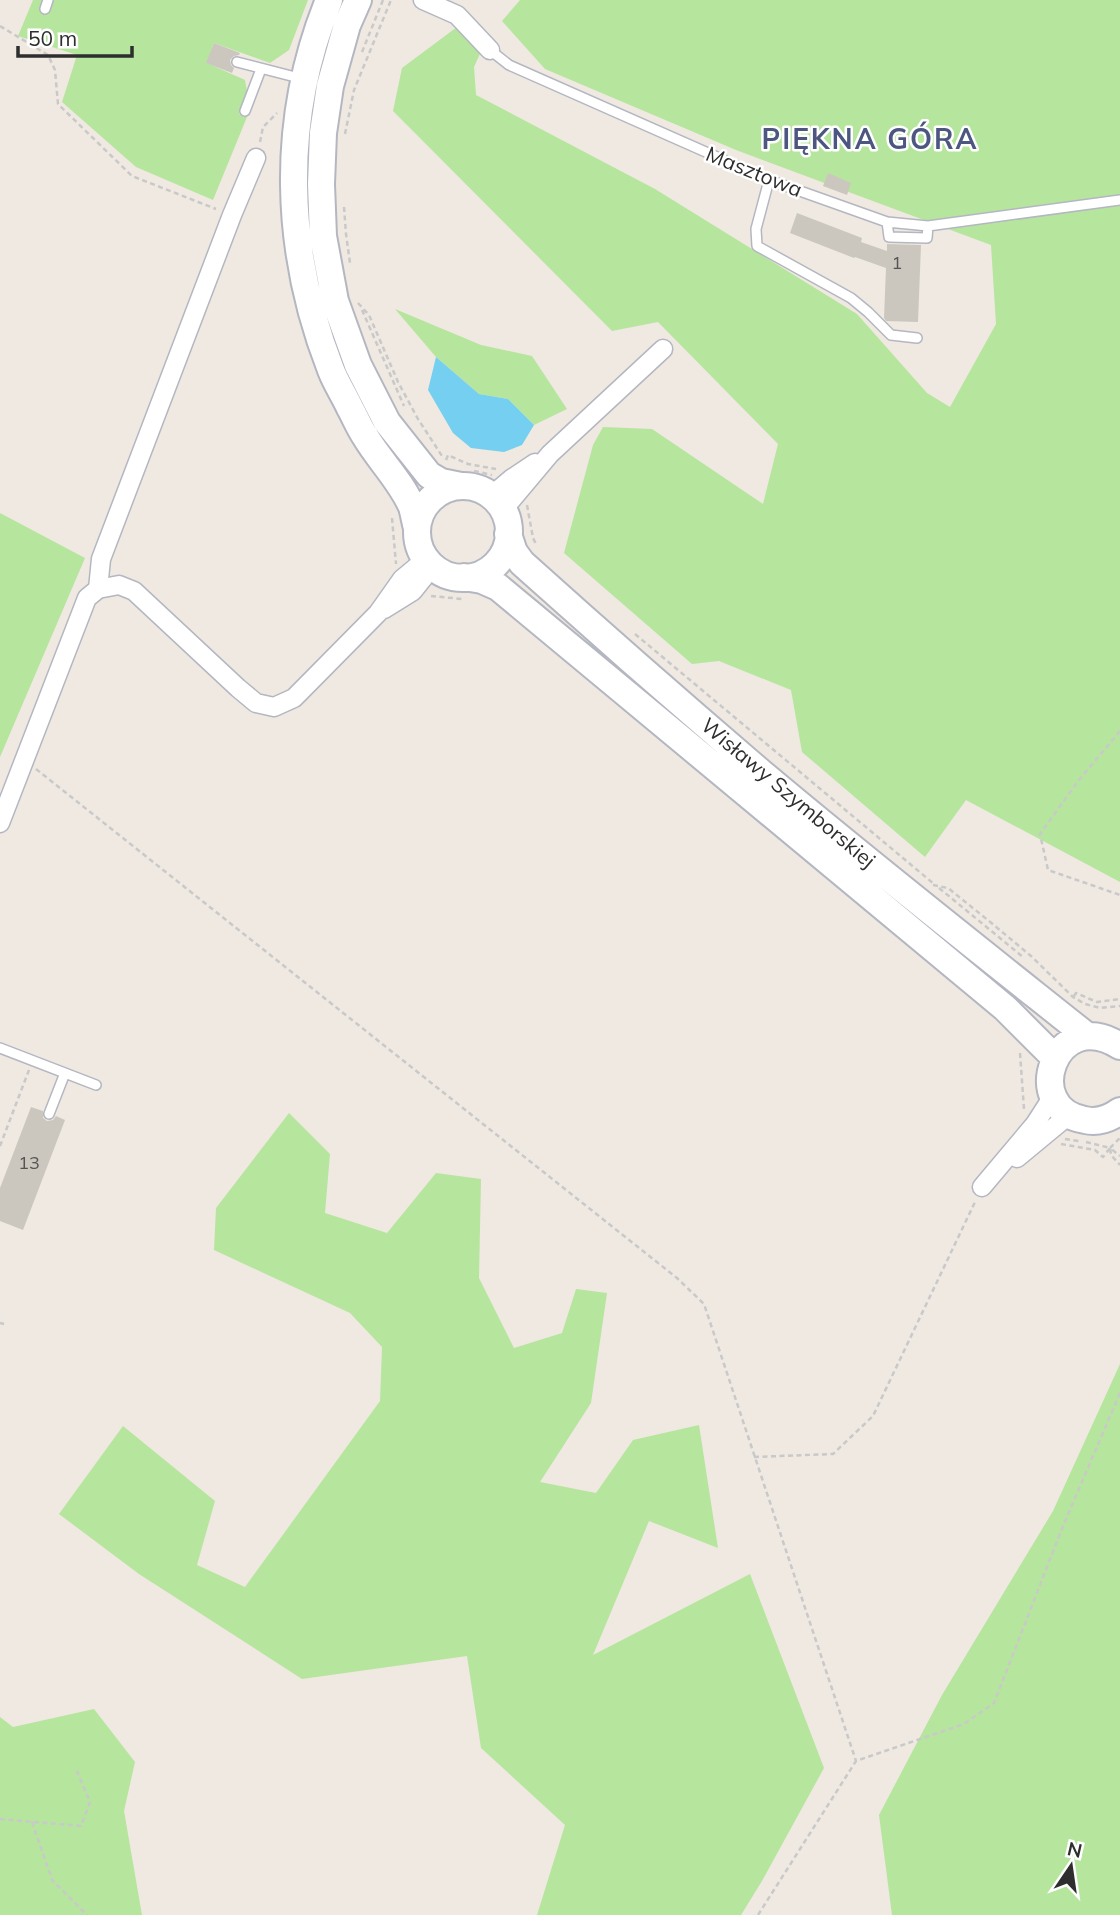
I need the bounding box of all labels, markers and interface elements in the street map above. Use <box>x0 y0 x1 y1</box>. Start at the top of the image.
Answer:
scale bar <box>18 14 131 58</box>
text: 50 m <box>28 25 77 51</box>
district label: PIĘKNA GÓRA <box>762 121 978 156</box>
street label: Masztowa <box>702 140 806 202</box>
house number: 1 <box>892 251 902 274</box>
street label: Wisławy Szymborskiej <box>696 712 881 873</box>
house number: 13 <box>18 1151 40 1174</box>
north arrow <box>1036 1831 1106 1901</box>
text: N <box>1065 1836 1085 1863</box>

